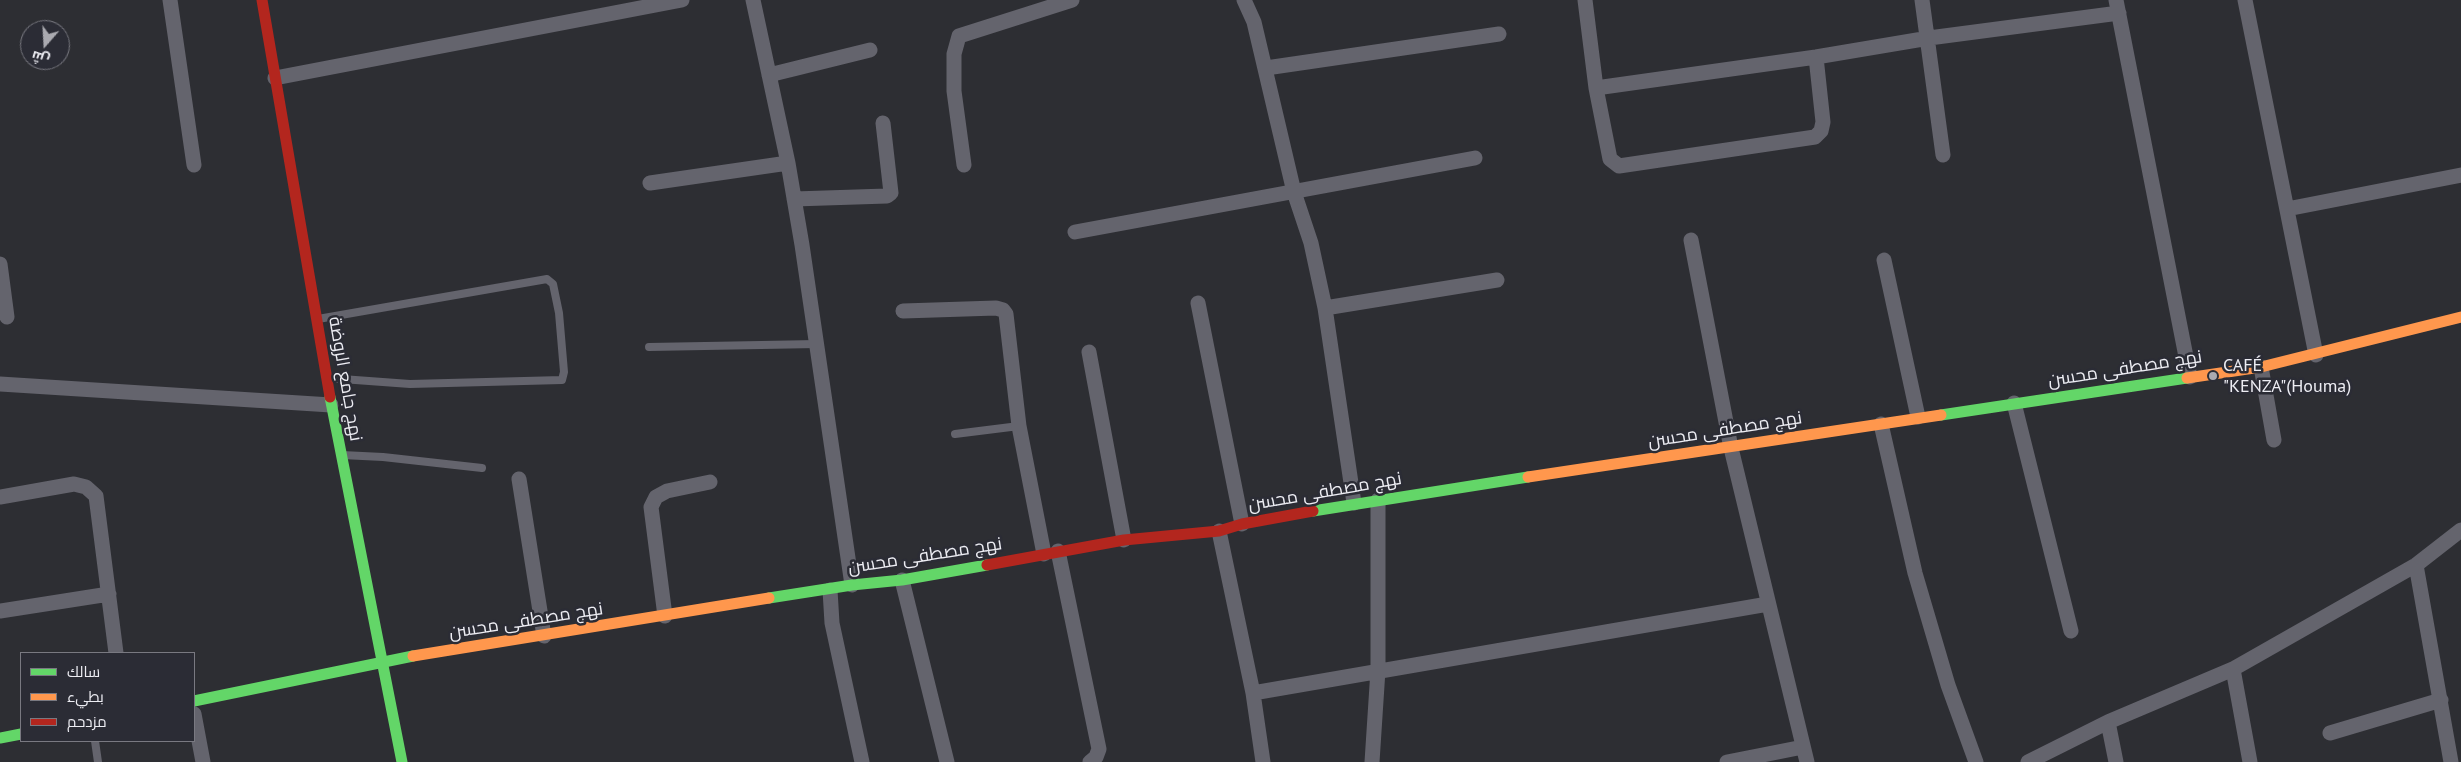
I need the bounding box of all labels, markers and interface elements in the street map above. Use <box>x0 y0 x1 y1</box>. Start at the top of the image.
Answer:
north arrow <box>20 20 70 70</box>
text: ش <box>29 47 52 70</box>
street label: نهج جامع الروضة <box>323 315 367 443</box>
street label: نهج مصطفى محسن <box>2046 346 2204 392</box>
place label: CAFÉ "KENZA"(Houma) <box>2223 355 2351 398</box>
marker: CAFÉ "KENZA"(Houma) <box>2207 370 2219 382</box>
street label: نهج مصطفى محسن <box>1646 407 1804 453</box>
street label: نهج مصطفى محسن <box>1247 468 1403 516</box>
street label: نهج مصطفى محسن <box>846 533 1004 579</box>
street label: نهج مصطفى محسن <box>447 598 605 644</box>
legend <box>20 652 195 742</box>
text: سالك <box>67 662 100 681</box>
text: بطيء <box>67 687 104 706</box>
text: مزدحم <box>67 712 107 731</box>

